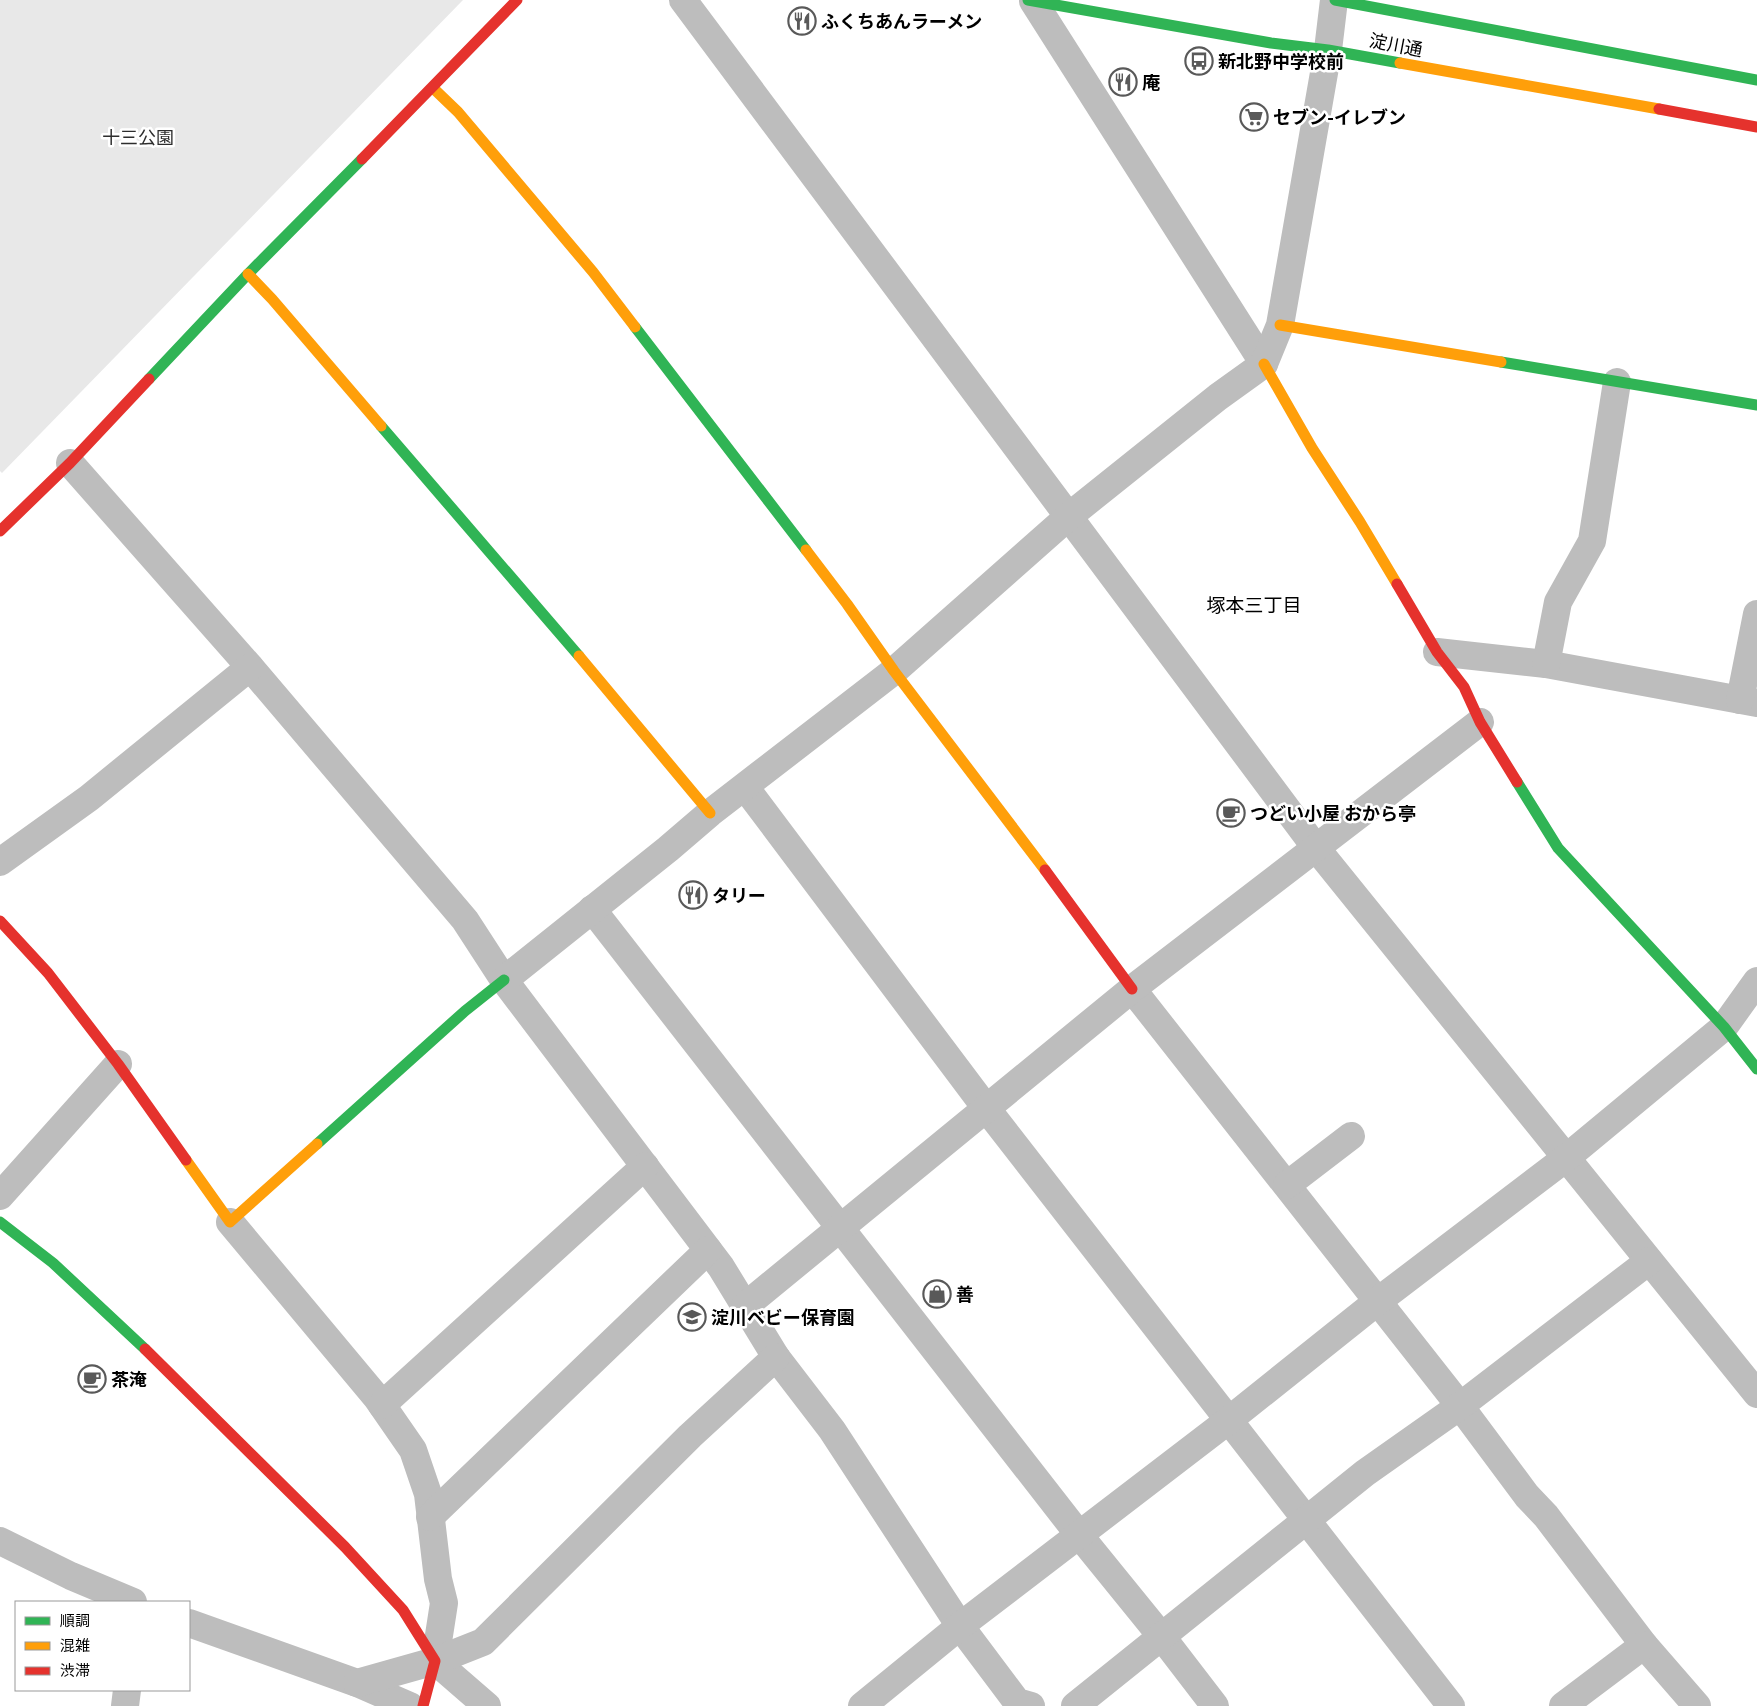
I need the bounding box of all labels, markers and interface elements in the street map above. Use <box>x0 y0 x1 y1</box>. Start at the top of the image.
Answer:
restaurant icon: ふくちあんラーメン <box>787 6 817 36</box>
place label: ふくちあんラーメン <box>821 11 982 32</box>
street label: 淀川通 <box>1367 30 1425 60</box>
bus stop icon: 新北野中学校前 <box>1184 46 1214 76</box>
place label: 新北野中学校前 <box>1218 51 1344 72</box>
restaurant icon: 庵 <box>1108 67 1138 97</box>
place label: 庵 <box>1142 72 1160 93</box>
supermarket icon: セブン-イレブン <box>1239 102 1269 132</box>
place label: セブン-イレブン <box>1273 107 1406 128</box>
park label: 十三公園 <box>102 127 174 148</box>
district label: 塚本三丁目 <box>1206 594 1302 616</box>
cafe icon: つどい小屋 おから亭 <box>1216 798 1246 828</box>
place label: つどい小屋 おから亭 <box>1250 803 1416 824</box>
restaurant icon: タリー <box>678 880 708 910</box>
place label: タリー <box>712 885 766 906</box>
shop icon: 善 <box>922 1279 952 1309</box>
place label: 善 <box>956 1284 974 1305</box>
school or university icon: 淀川ベビー保育園 <box>677 1302 707 1332</box>
place label: 淀川ベビー保育園 <box>711 1307 855 1328</box>
cafe icon: 茶淹 <box>77 1364 107 1394</box>
place label: 茶淹 <box>111 1369 147 1390</box>
legend <box>15 1601 190 1691</box>
text: 順調 <box>60 1612 90 1629</box>
text: 混雑 <box>60 1637 90 1654</box>
text: 渋滞 <box>60 1662 90 1679</box>

